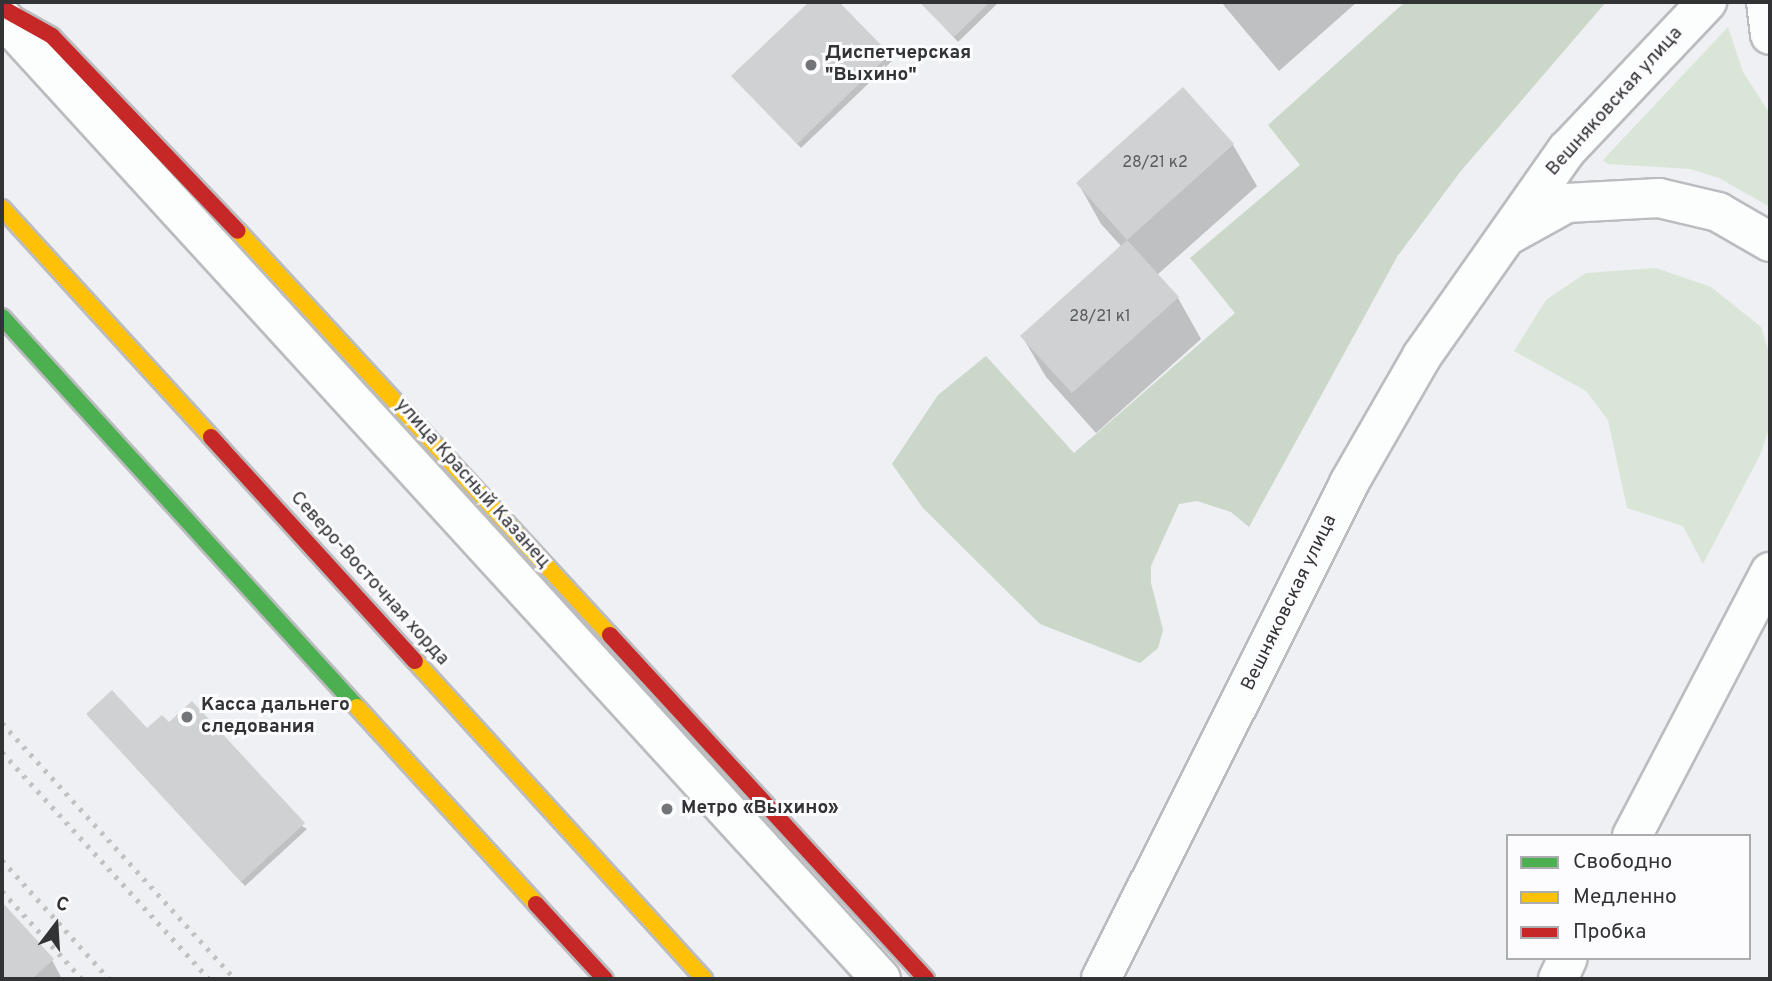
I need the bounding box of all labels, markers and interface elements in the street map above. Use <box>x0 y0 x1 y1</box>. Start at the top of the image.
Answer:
street label: Вешняковская улица <box>1542 23 1688 181</box>
place label: Диспетчерская "Выхино" <box>825 43 971 87</box>
marker: Диспетчерская "Выхино" <box>803 57 819 73</box>
house number: 28/21 к2 <box>1122 153 1188 173</box>
house number: 28/21 к1 <box>1069 307 1131 327</box>
street label: улица Красный Казанец <box>390 394 554 574</box>
street label: Северо-Восточная хорда <box>285 487 453 671</box>
street label: Вешняковская улица <box>1238 511 1342 695</box>
place label: Kасса дальнего следования <box>201 695 350 739</box>
marker: Kасса дальнего следования <box>179 709 195 725</box>
place label: Метро «Выхино» <box>681 798 839 820</box>
marker: Метро «Выхино» <box>659 801 675 817</box>
legend <box>1506 834 1751 960</box>
text: Свободно <box>1573 849 1672 876</box>
text: Медленно <box>1573 884 1677 911</box>
north arrow <box>21 890 91 960</box>
text: С <box>53 892 71 918</box>
text: Пробка <box>1573 919 1646 946</box>

